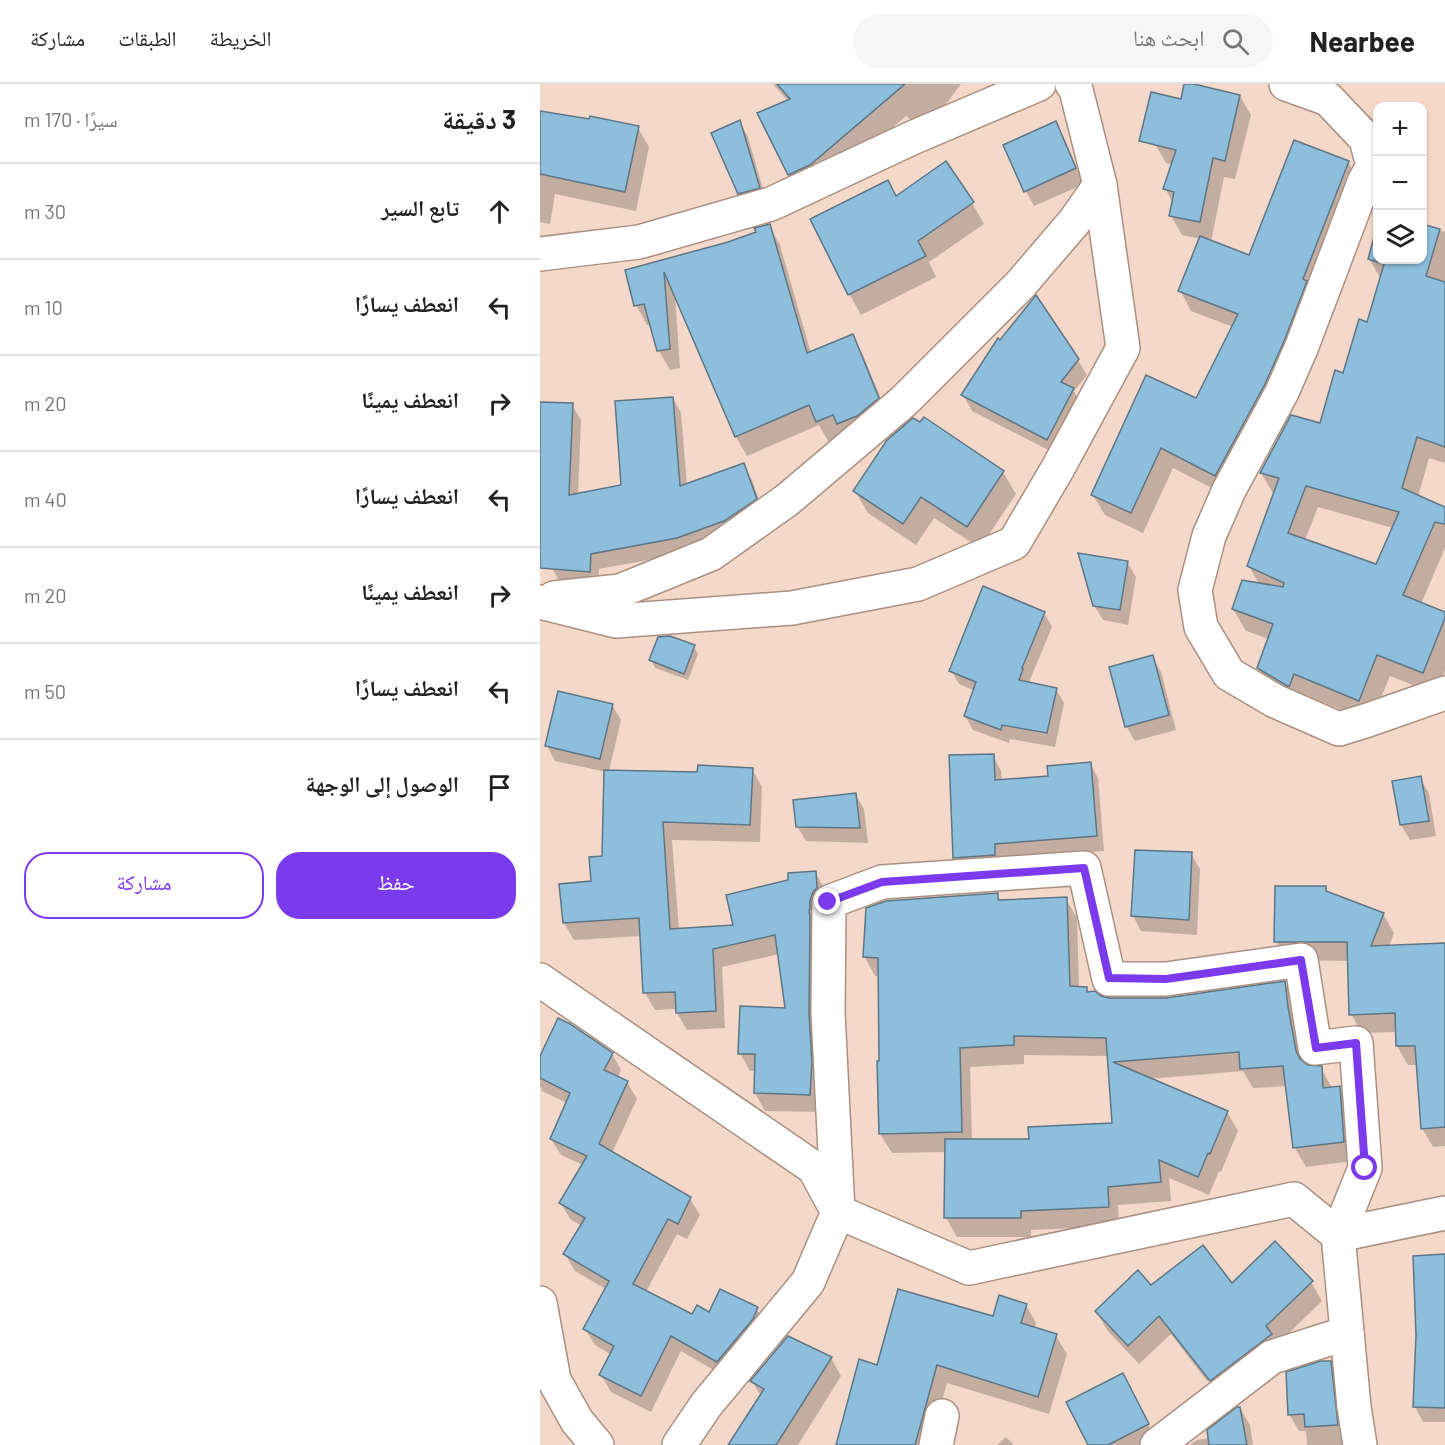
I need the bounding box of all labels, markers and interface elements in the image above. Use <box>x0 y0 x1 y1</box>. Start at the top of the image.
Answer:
search box <box>853 14 1273 68</box>
text: ابحث هنا <box>1133 24 1204 50</box>
text: Nearbee <box>1309 24 1415 58</box>
text: مشاركة <box>30 25 85 50</box>
text: الطبقات <box>118 25 177 50</box>
text: الخريطة <box>210 25 271 50</box>
icon: search <box>1219 25 1252 58</box>
map controls <box>1373 102 1427 264</box>
button: + <box>1373 102 1427 156</box>
text: 3 دقيقة <box>442 103 516 134</box>
text: سيرًا · 170 m <box>24 107 118 131</box>
button: − <box>1373 156 1427 210</box>
text: تابع السير <box>381 194 459 220</box>
icon: ahead <box>483 195 516 228</box>
text: 30 m <box>24 199 66 223</box>
button: layers <box>1373 210 1427 264</box>
text: انعطف يسارًا <box>355 290 459 316</box>
icon: left <box>483 291 516 324</box>
text: 10 m <box>24 295 63 319</box>
text: انعطف يمينًا <box>361 386 459 412</box>
icon: right <box>483 387 516 420</box>
text: 20 m <box>24 391 67 415</box>
text: انعطف يسارًا <box>355 482 459 508</box>
icon: left <box>483 483 516 516</box>
text: 40 m <box>24 487 67 511</box>
text: انعطف يمينًا <box>361 578 459 604</box>
icon: right <box>483 579 516 612</box>
text: 20 m <box>24 583 67 607</box>
text: انعطف يسارًا <box>355 674 459 700</box>
icon: left <box>483 675 516 708</box>
text: 50 m <box>24 679 66 703</box>
text: الوصول إلى الوجهة <box>306 770 459 796</box>
icon: arrive <box>483 771 516 804</box>
button: مشاركة <box>24 852 264 919</box>
button: حفظ <box>276 852 516 919</box>
route end <box>814 888 840 914</box>
route start <box>1351 1154 1377 1180</box>

